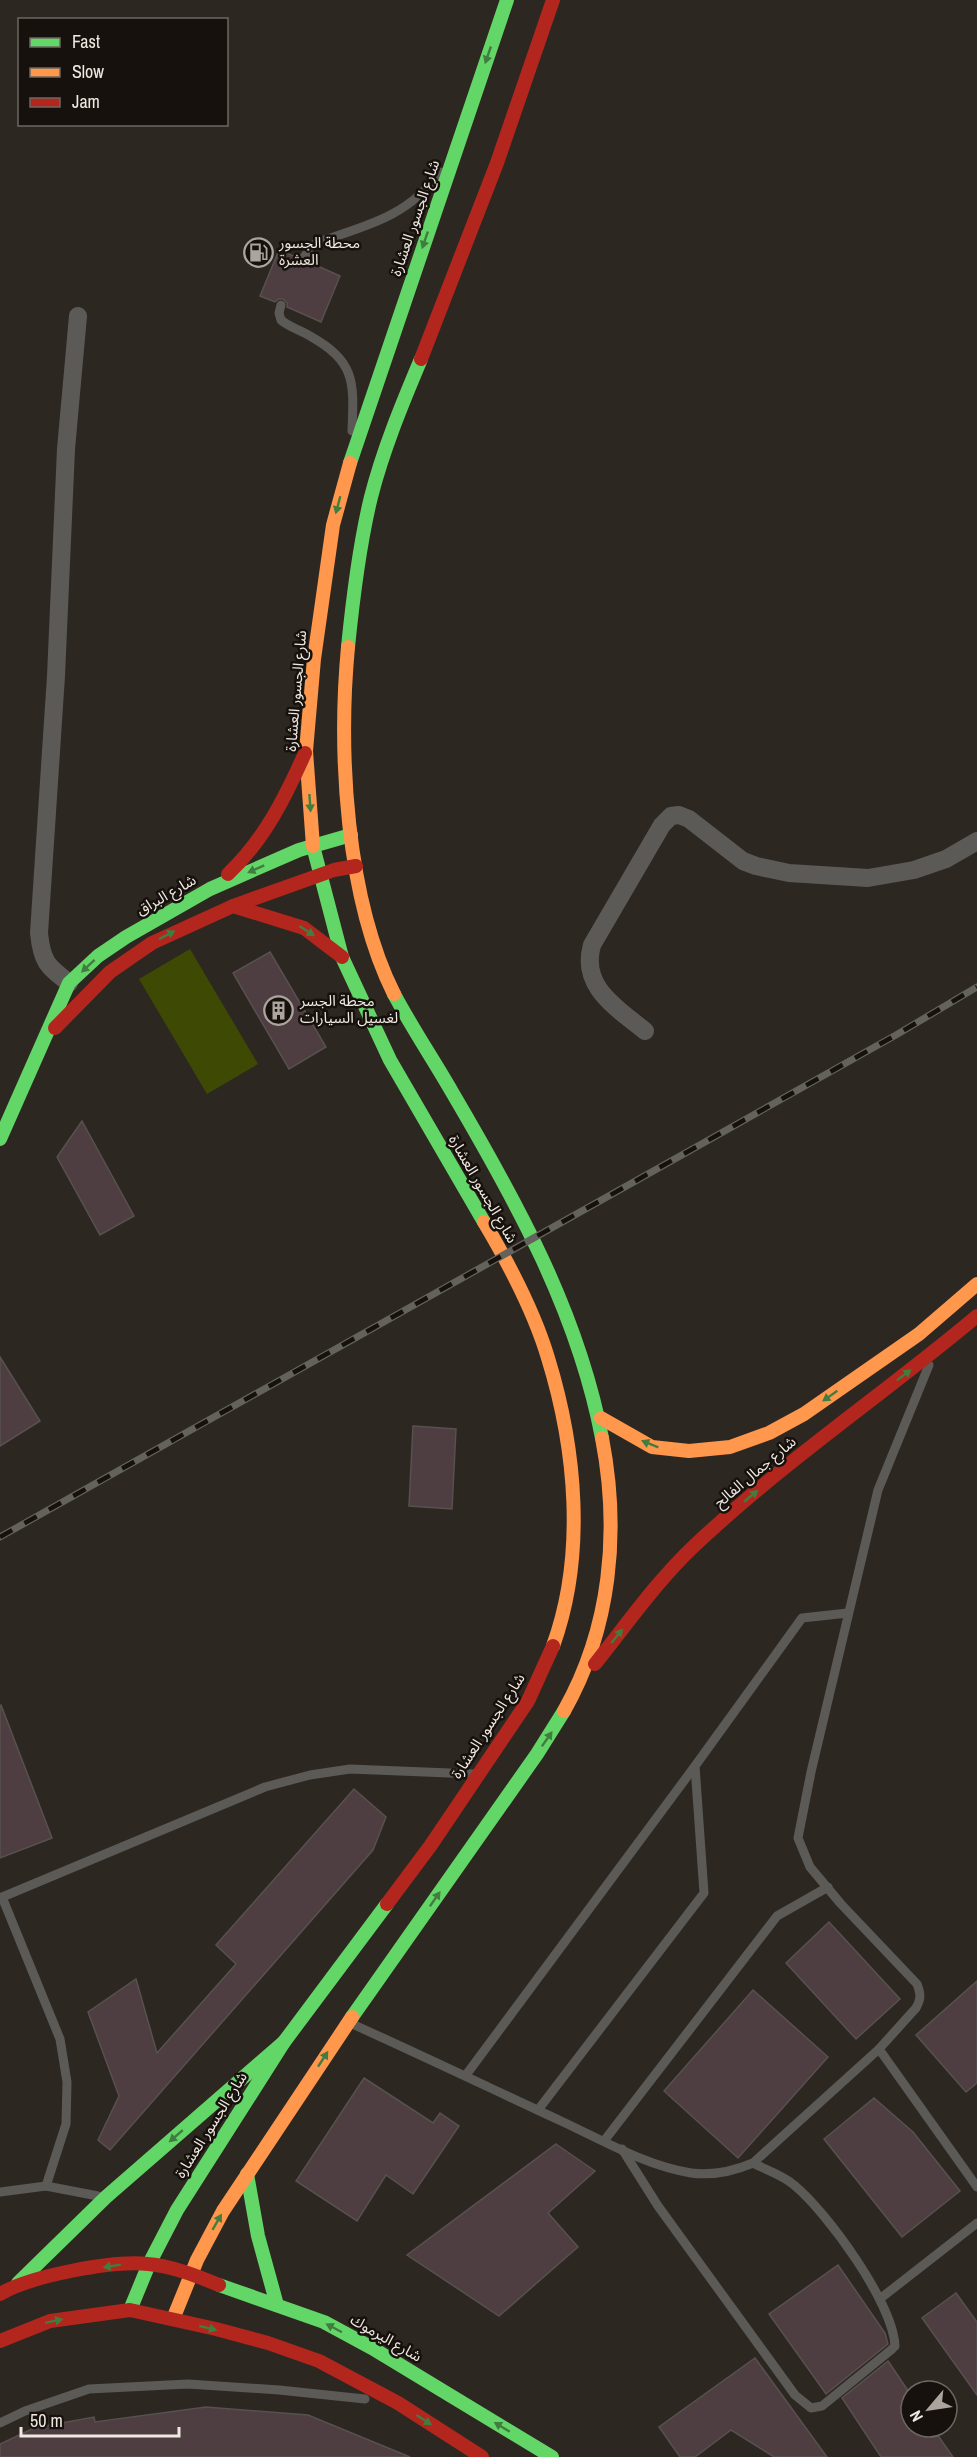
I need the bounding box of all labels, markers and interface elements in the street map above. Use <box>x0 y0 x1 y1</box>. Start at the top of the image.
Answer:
legend <box>18 18 228 126</box>
text: Fast <box>72 29 100 54</box>
one-way arrow <box>483 46 492 64</box>
text: Slow <box>72 59 104 84</box>
text: Jam <box>72 89 100 114</box>
street label: شارع الجسور العشارة <box>385 157 446 280</box>
one-way arrow <box>420 231 430 249</box>
place label: محطة الجسور العشرة <box>278 232 360 270</box>
fuel station icon: محطة الجسور العشرة <box>242 236 274 268</box>
one-way arrow <box>333 496 343 514</box>
street label: شارع الجسور العشارة <box>280 629 313 753</box>
one-way arrow <box>305 793 315 812</box>
one-way arrow <box>247 864 265 874</box>
street label: شارع البراق <box>132 869 201 922</box>
one-way arrow <box>299 926 316 937</box>
one-way arrow <box>158 931 176 941</box>
one-way arrow <box>81 959 96 972</box>
place label: محطة الجسر لغسيل السيارات <box>299 990 398 1028</box>
building icon: محطة الجسر لغسيل السيارات <box>263 994 295 1026</box>
street label: شارع الجسور العشارة <box>442 1131 523 1248</box>
one-way arrow <box>896 1369 912 1381</box>
one-way arrow <box>822 1390 838 1401</box>
street label: شارع جمال الفالح <box>709 1431 802 1514</box>
one-way arrow <box>640 1439 658 1449</box>
one-way arrow <box>743 1490 758 1503</box>
one-way arrow <box>610 1629 622 1644</box>
street label: شارع الجسور العشارة <box>446 1669 531 1784</box>
one-way arrow <box>541 1731 552 1747</box>
one-way arrow <box>429 1891 441 1907</box>
one-way arrow <box>318 2050 329 2067</box>
street label: شارع الجسور العشارة <box>169 2067 254 2183</box>
one-way arrow <box>169 2129 184 2142</box>
one-way arrow <box>212 2213 222 2230</box>
one-way arrow <box>103 2261 122 2270</box>
street label: شارع اليرموك <box>346 2309 426 2368</box>
one-way arrow <box>45 2316 64 2325</box>
one-way arrow <box>198 2323 217 2333</box>
one-way arrow <box>325 2323 342 2333</box>
north arrow <box>899 2379 959 2439</box>
scale bar <box>21 2400 178 2438</box>
text: N <box>904 2407 928 2426</box>
text: 50 m <box>30 2408 63 2433</box>
one-way arrow <box>416 2414 432 2425</box>
one-way arrow <box>494 2421 510 2432</box>

